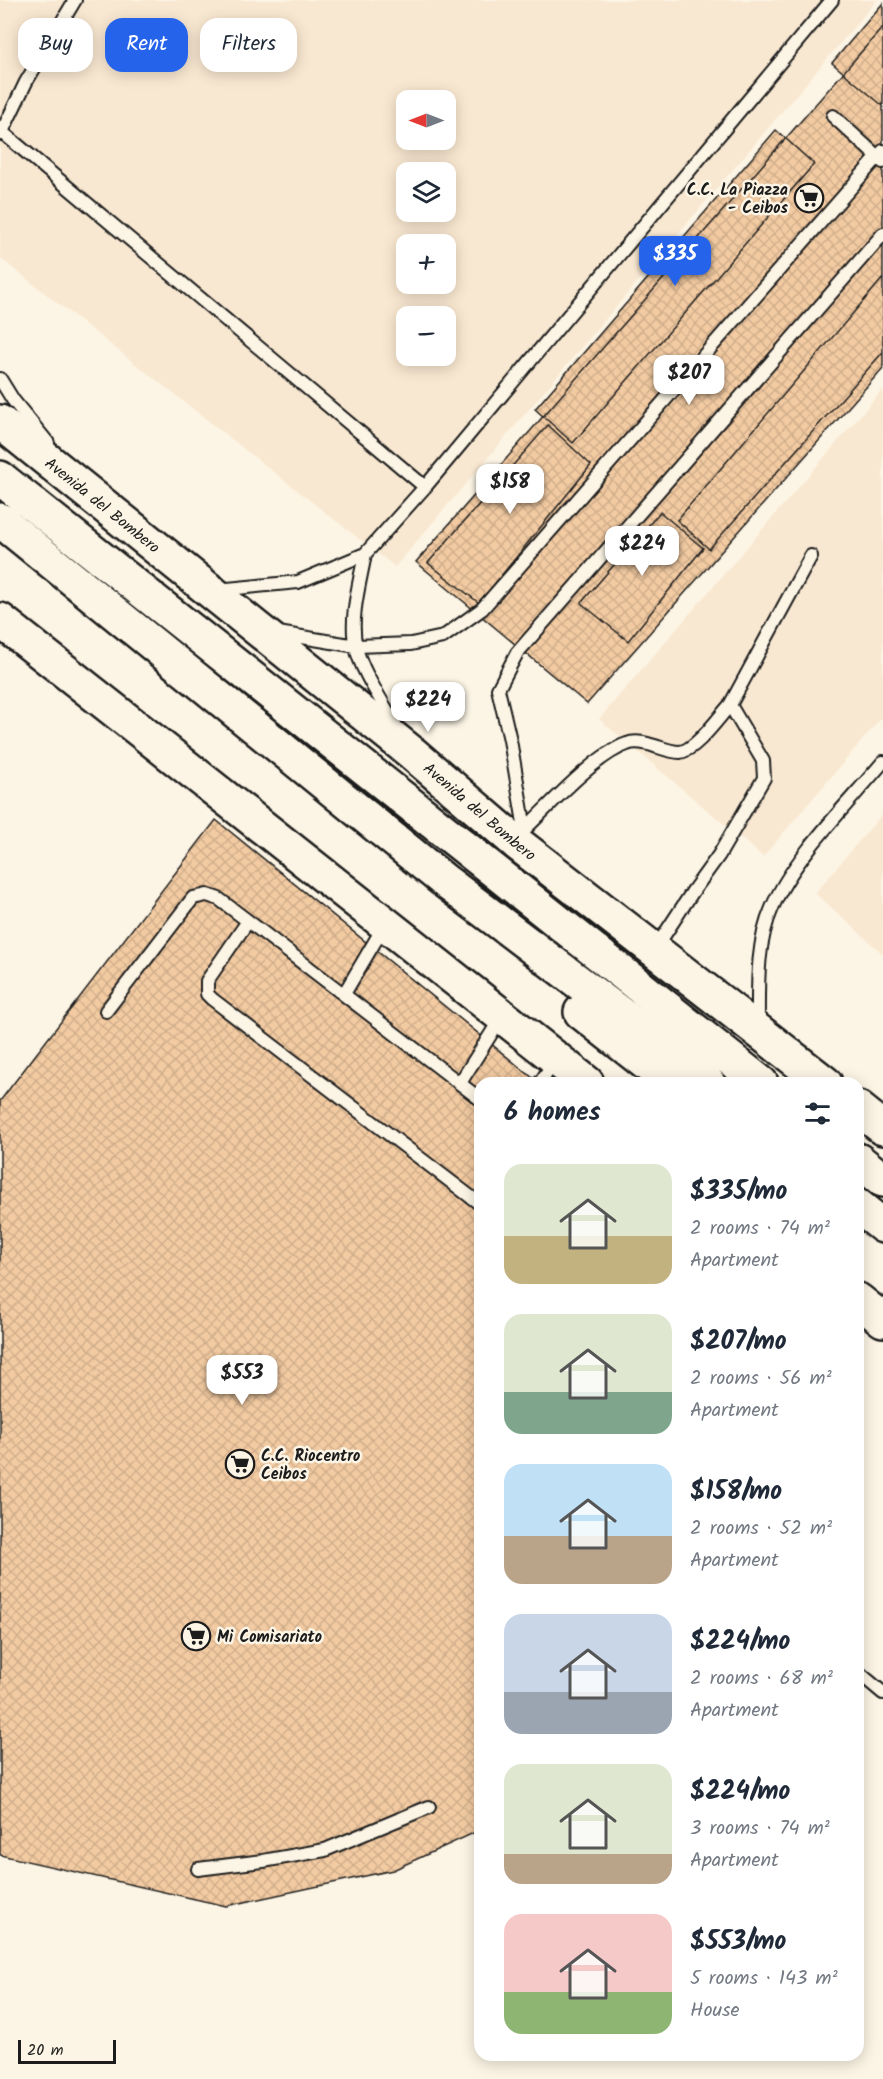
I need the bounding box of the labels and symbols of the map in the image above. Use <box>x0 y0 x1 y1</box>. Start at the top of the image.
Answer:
north arrow <box>396 90 456 150</box>
place label: C.C. La Piazza - Ceibos <box>687 178 789 221</box>
supermarket icon: C.C. La Piazza - Ceibos <box>793 182 825 214</box>
pin: $335 <box>639 236 711 287</box>
pin: $207 <box>653 355 725 406</box>
street label: Avenida del Bombero <box>39 452 165 560</box>
pin: $158 <box>474 464 546 515</box>
pin: $224 <box>606 526 678 577</box>
pin: $224 <box>392 682 464 733</box>
street label: Avenida del Bombero <box>417 757 541 868</box>
pin: $553 <box>206 1355 278 1406</box>
place label: C.C. Riocentro Ceibos <box>261 1444 360 1487</box>
supermarket icon: C.C. Riocentro Ceibos <box>224 1448 256 1480</box>
supermarket icon: Mi Comisariato <box>180 1620 212 1652</box>
place label: Mi Comisariato <box>217 1625 322 1650</box>
scale bar <box>18 2037 116 2064</box>

